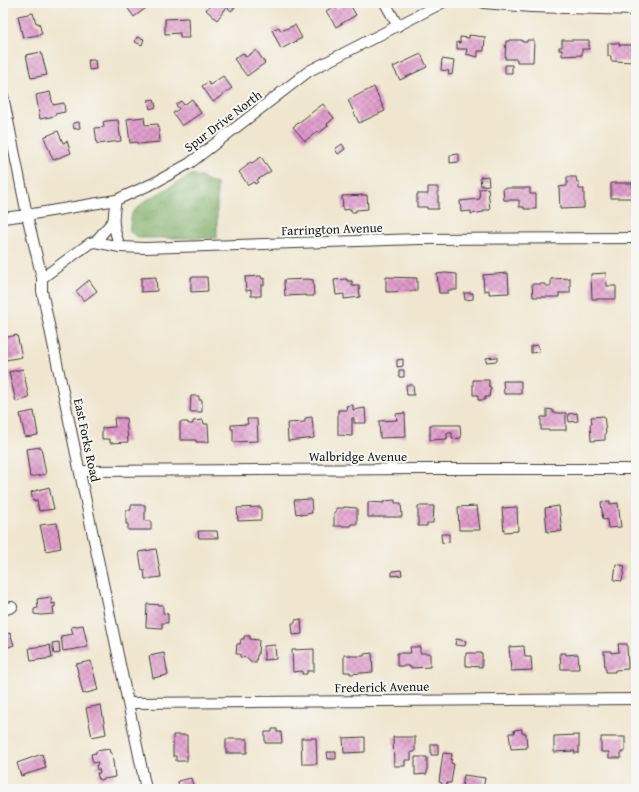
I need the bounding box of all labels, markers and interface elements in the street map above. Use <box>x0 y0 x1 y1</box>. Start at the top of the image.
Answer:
street label: Spur Drive North <box>180 85 266 157</box>
street label: Farrington Avenue <box>281 218 383 240</box>
street label: East Forks Road <box>69 396 105 484</box>
street label: Walbridge Avenue <box>309 447 407 466</box>
street label: Frederick Avenue <box>335 677 429 697</box>

